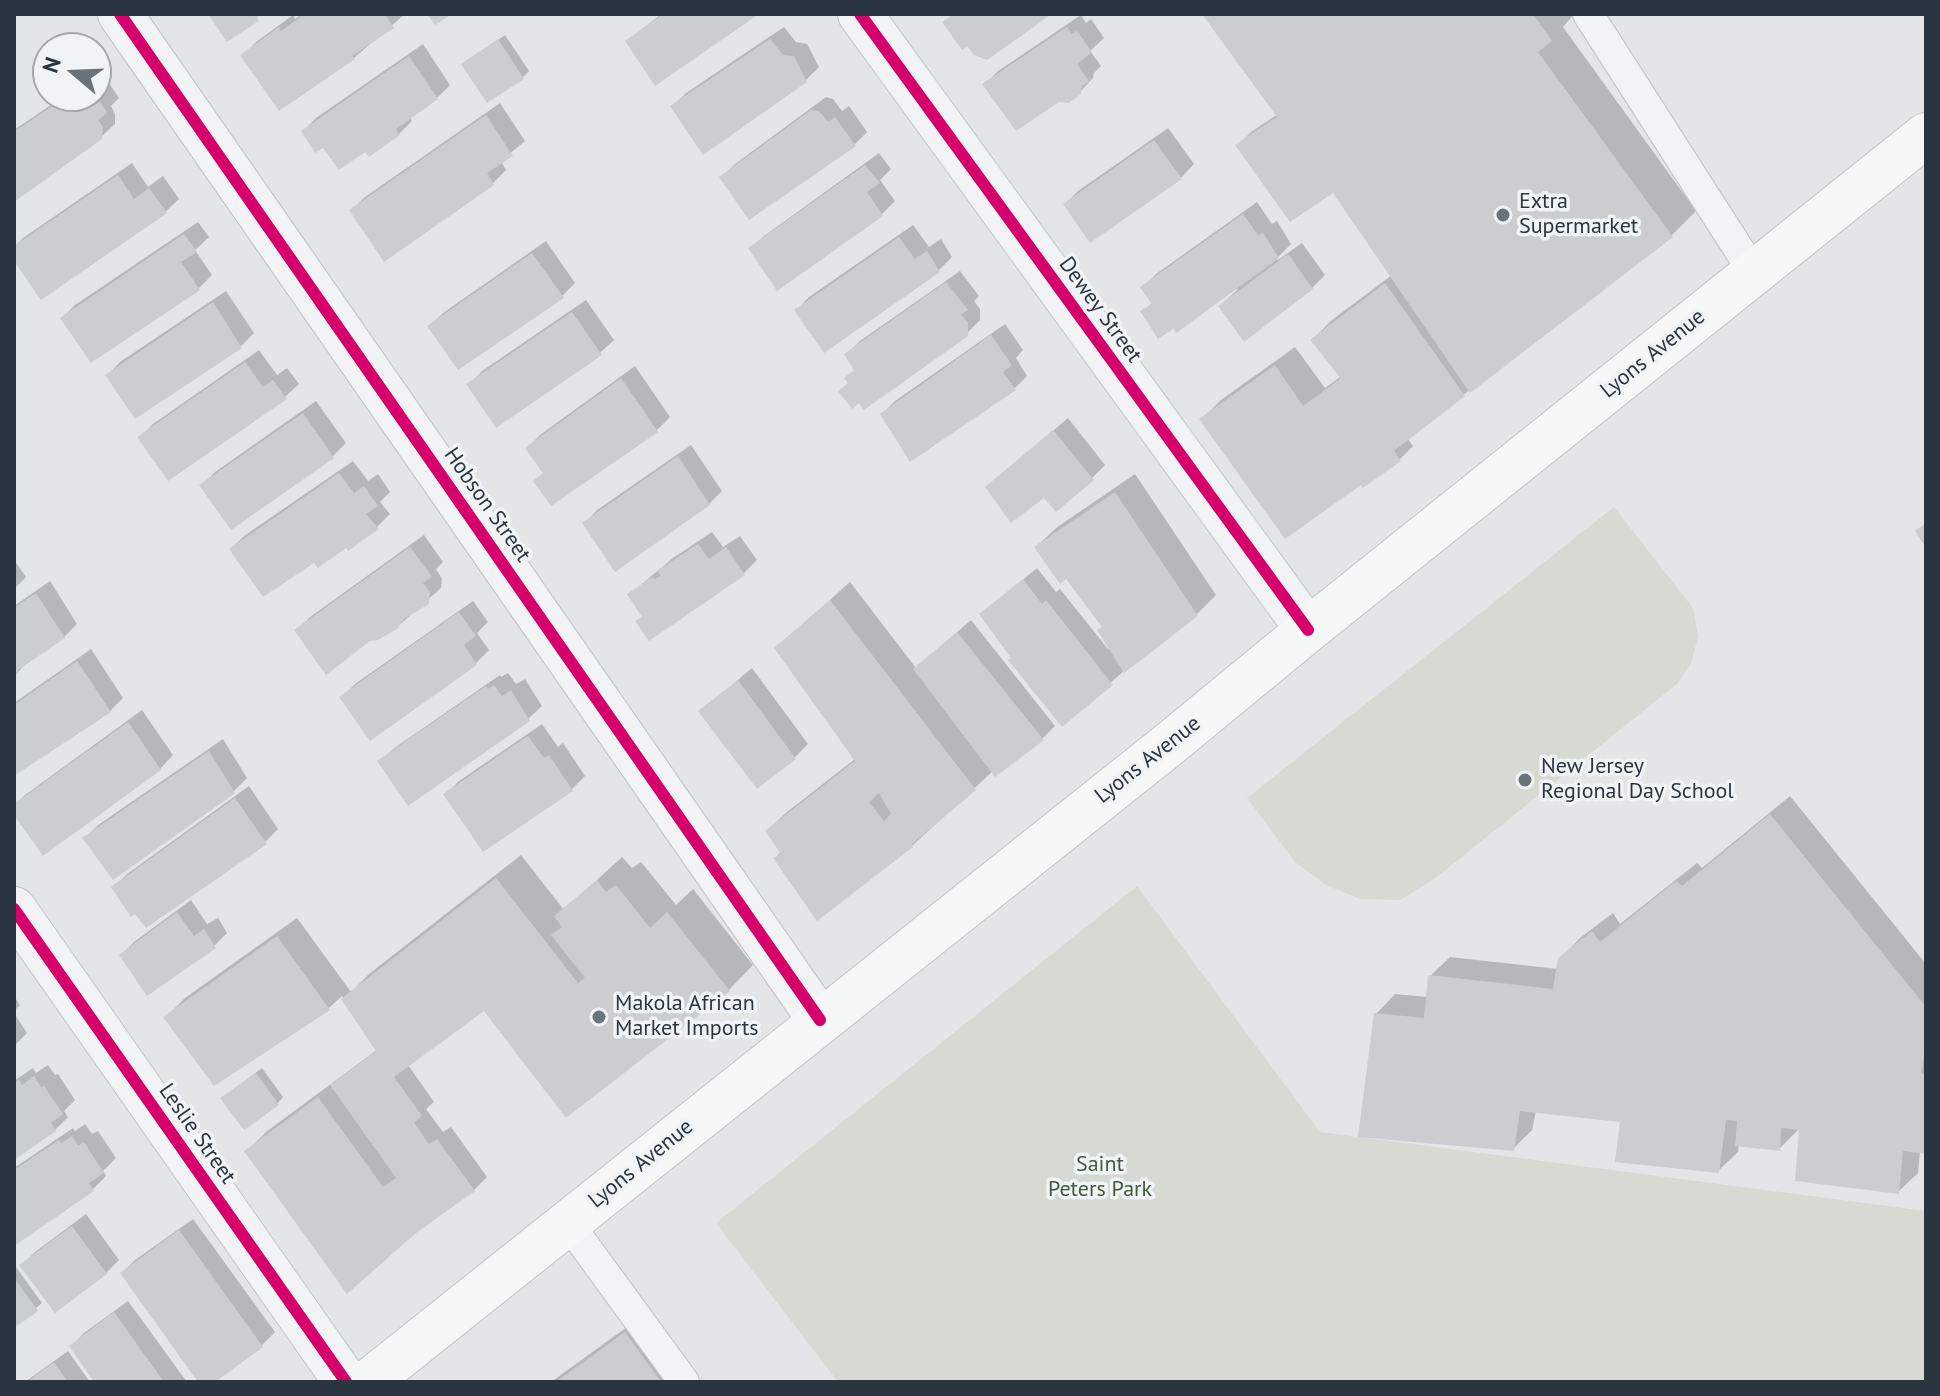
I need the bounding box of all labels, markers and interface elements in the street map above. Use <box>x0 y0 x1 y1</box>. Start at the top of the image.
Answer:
north arrow <box>32 32 112 112</box>
text: N <box>36 53 67 76</box>
place label: Extra Supermarket <box>1519 189 1638 240</box>
marker: Extra Supermarket <box>1494 206 1512 224</box>
street label: Dewey Street <box>1053 252 1147 368</box>
street label: Lyons Avenue <box>1595 304 1711 404</box>
street label: Hobson Street <box>438 443 536 567</box>
street label: Lyons Avenue <box>1090 711 1206 809</box>
place label: New Jersey Regional Day School <box>1541 754 1734 806</box>
marker: New Jersey Regional Day School <box>1516 771 1534 789</box>
place label: Makola African Market Imports <box>615 991 758 1042</box>
marker: Makola African Market Imports <box>590 1008 608 1026</box>
street label: Leslie Street <box>153 1079 241 1189</box>
street label: Lyons Avenue <box>583 1114 699 1214</box>
park label: Saint Peters Park <box>1048 1152 1152 1204</box>

